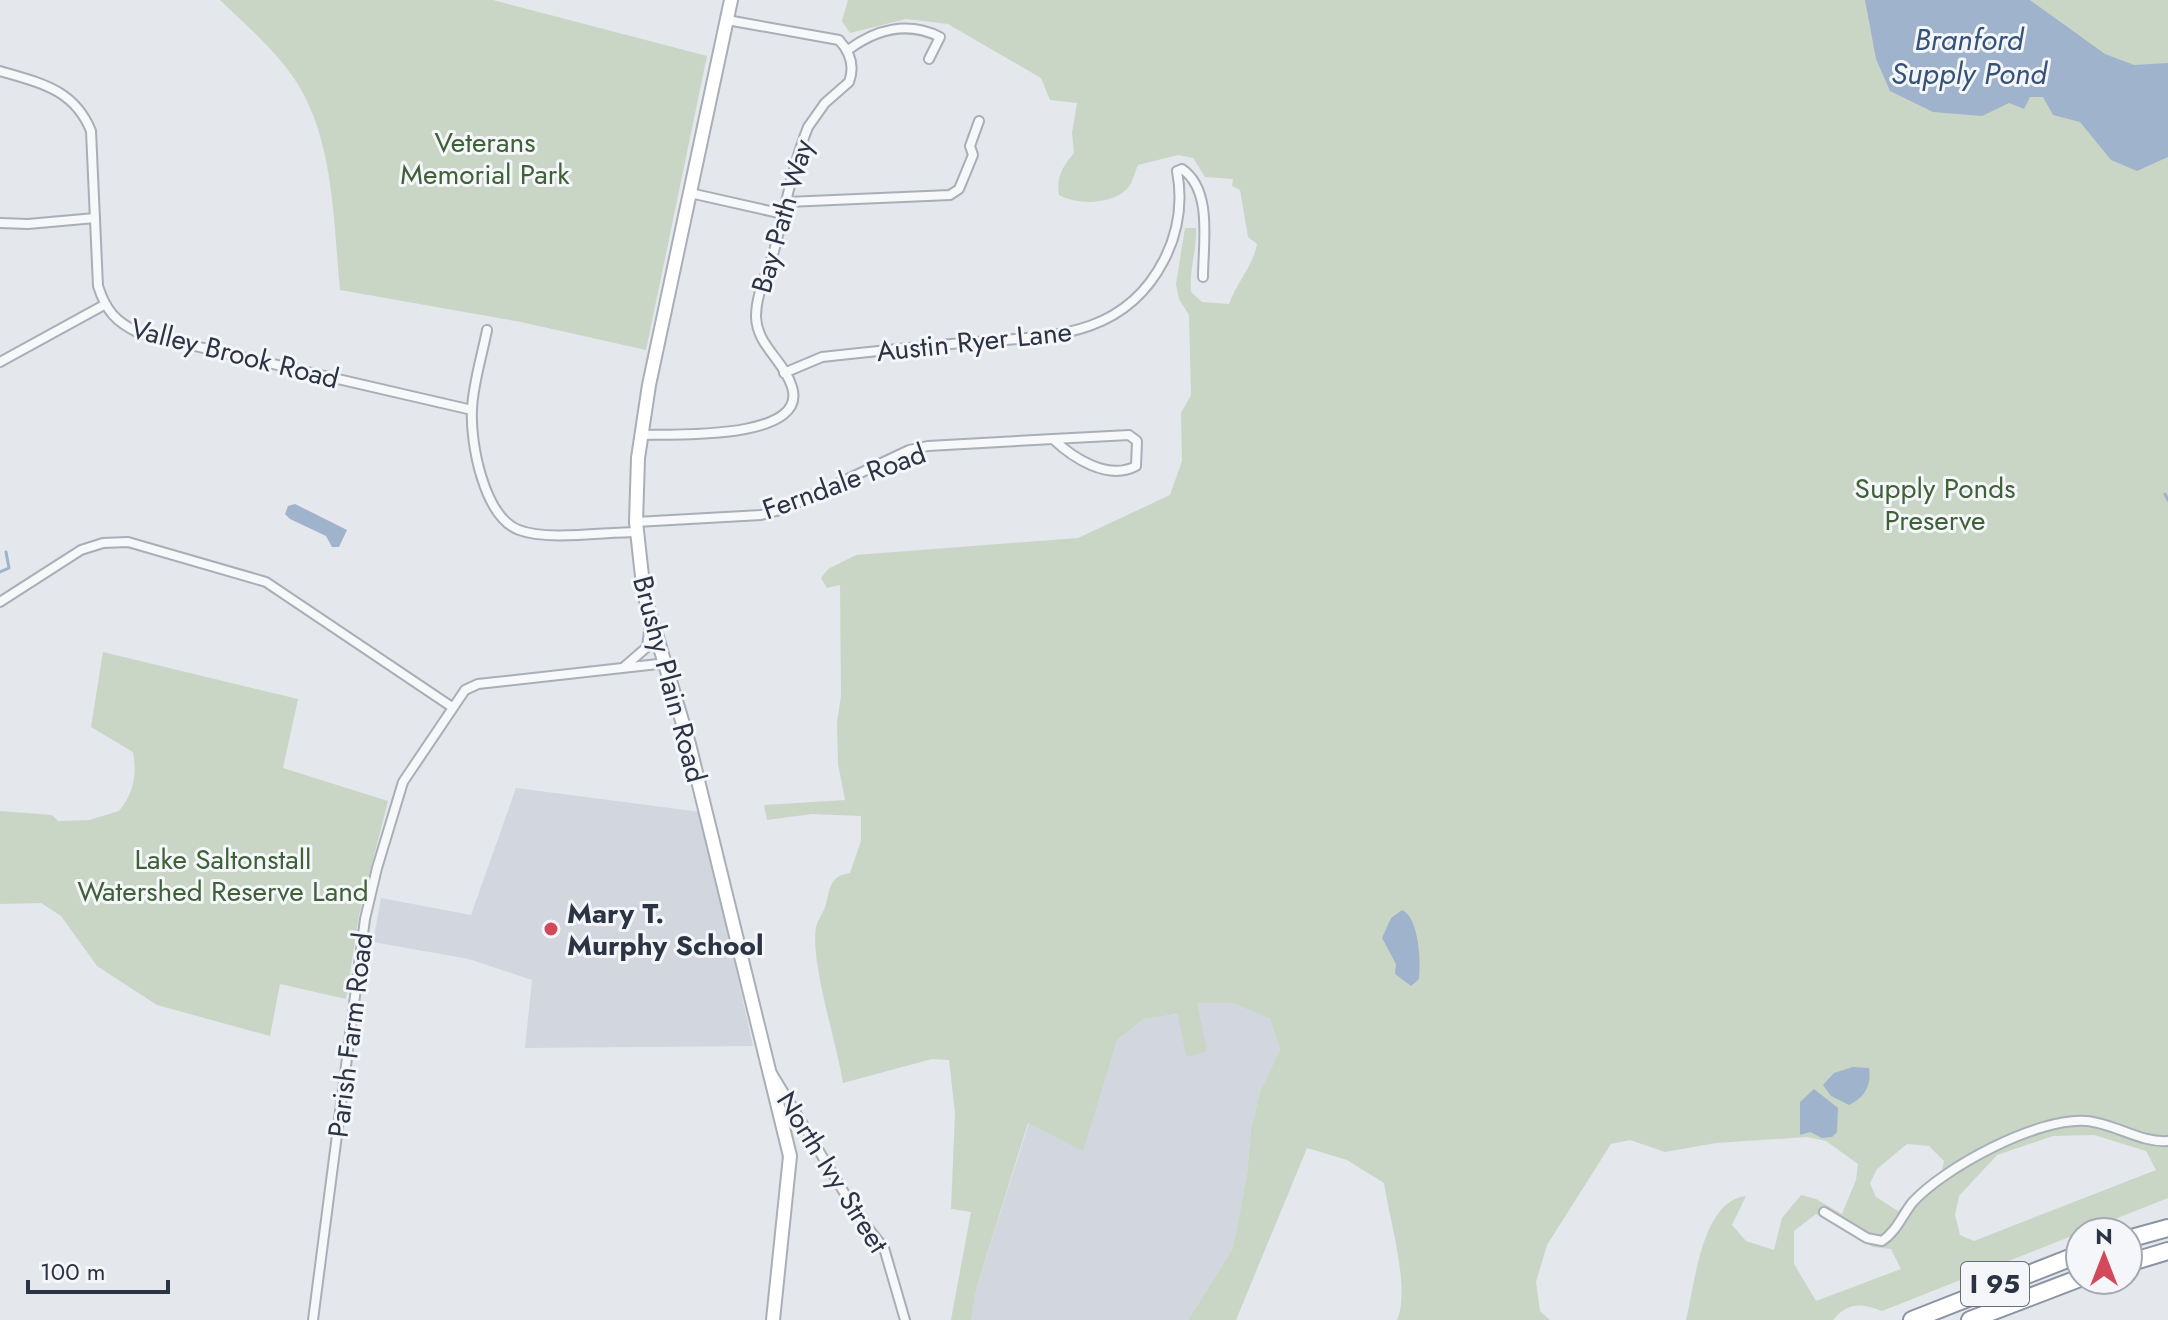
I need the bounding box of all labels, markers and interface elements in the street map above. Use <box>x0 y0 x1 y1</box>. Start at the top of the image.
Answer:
water label: Branford Supply Pond <box>1891 18 2048 95</box>
park label: Veterans Memorial Park <box>400 122 570 195</box>
street label: Bay Path Way <box>741 134 824 298</box>
street label: Valley Brook Road <box>126 308 343 399</box>
street label: Austin Ryer Lane <box>874 311 1074 372</box>
street label: Ferndale Road <box>757 433 932 530</box>
park label: Supply Ponds Preserve <box>1855 468 2015 541</box>
street label: Brushy Plain Road <box>622 571 717 787</box>
park label: Lake Saltonstall Watershed Reserve Land <box>77 839 369 912</box>
place label: Mary T. Murphy School <box>567 893 763 966</box>
marker: Mary T. Murphy School <box>542 920 560 938</box>
street label: Parish Farm Road <box>318 930 383 1140</box>
street label: North Ivy Street <box>766 1083 899 1261</box>
north arrow <box>2064 1216 2144 1296</box>
text: N <box>2095 1220 2113 1252</box>
scale bar <box>28 1244 168 1294</box>
text: 100 m <box>40 1254 106 1289</box>
road number: I 95 <box>1961 1262 2029 1306</box>

